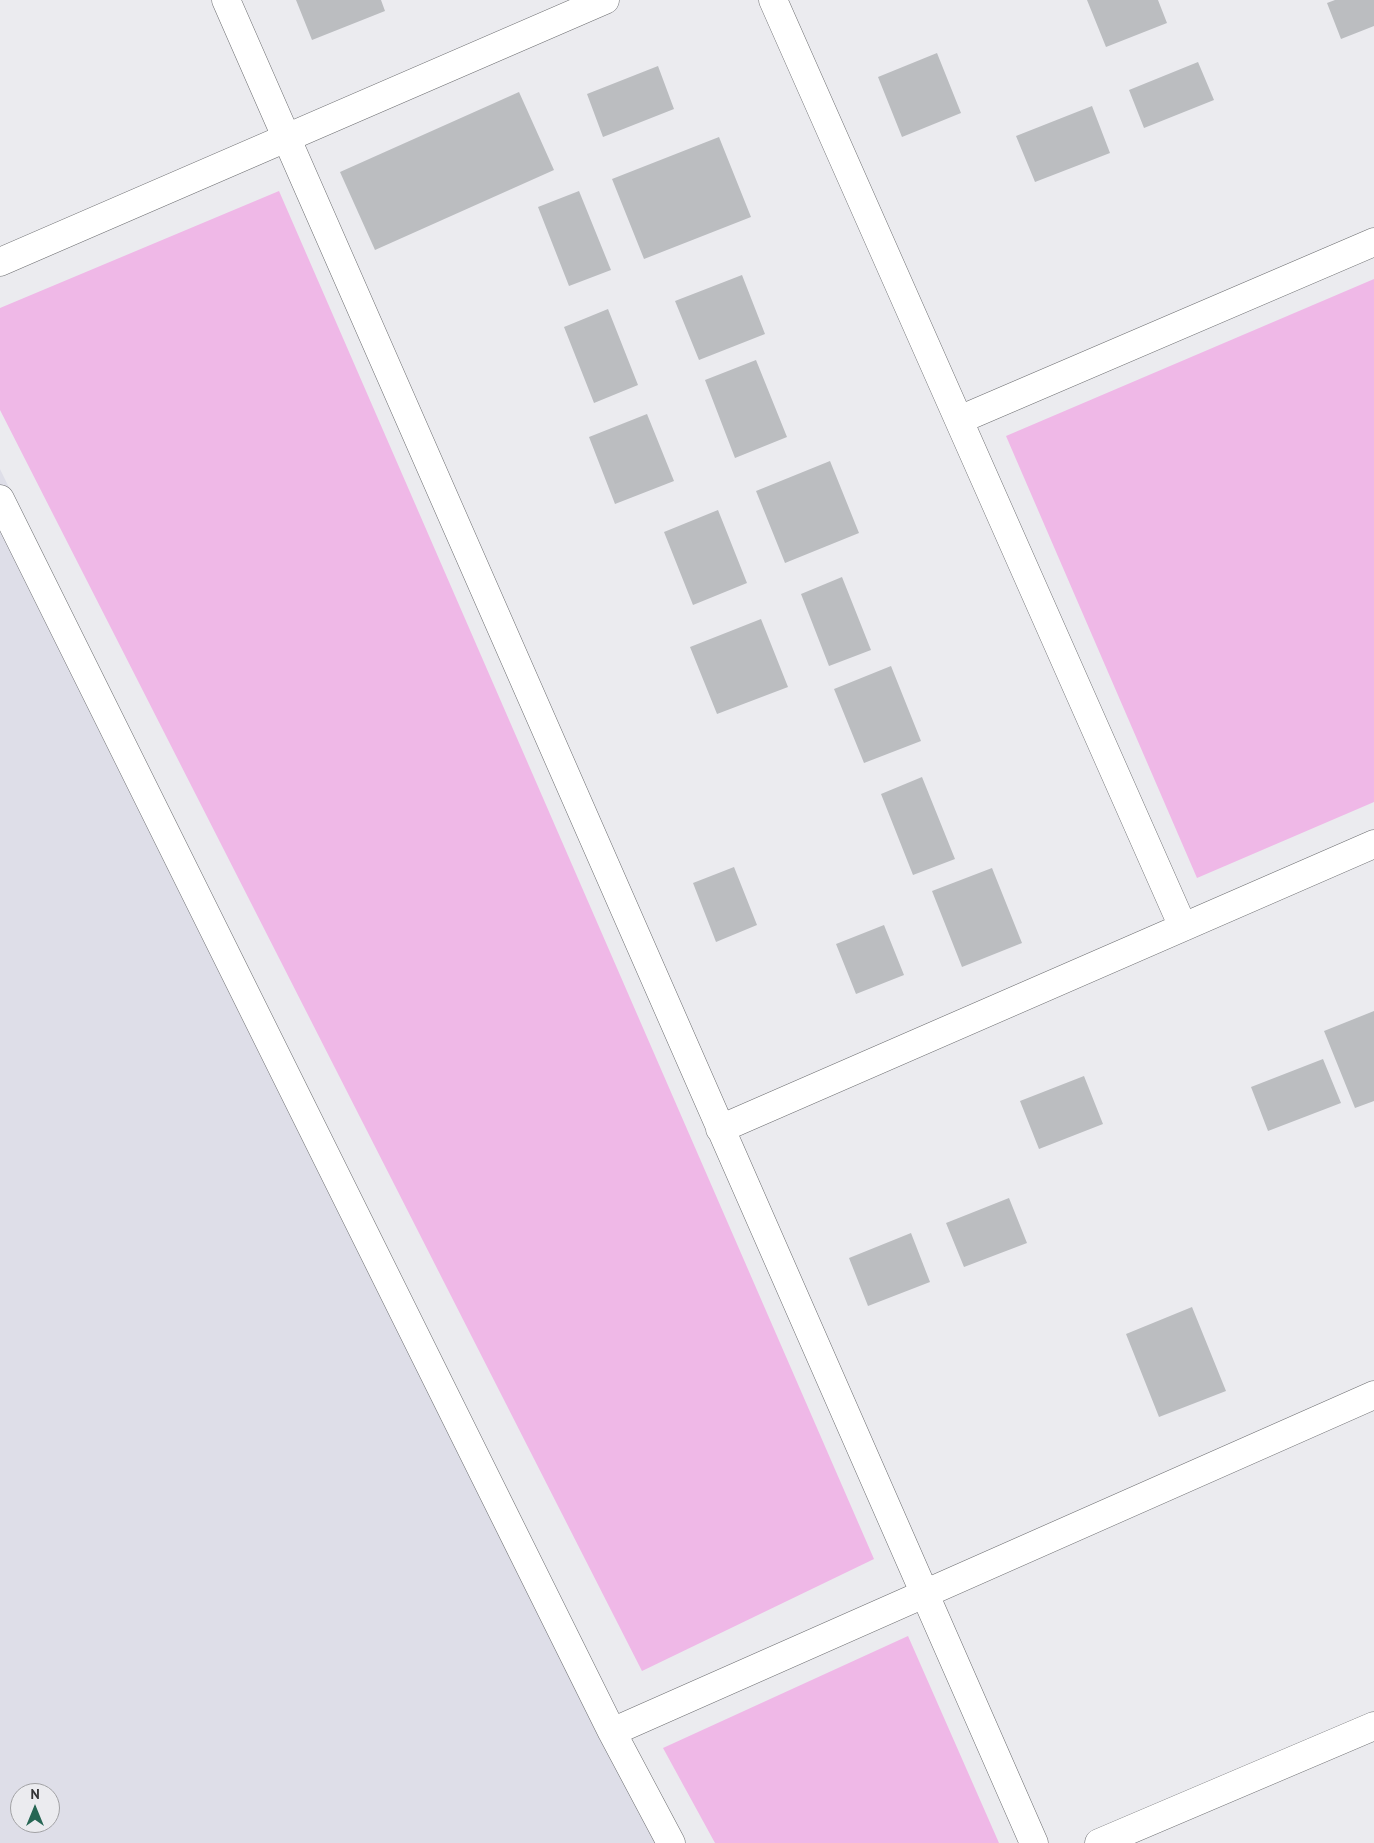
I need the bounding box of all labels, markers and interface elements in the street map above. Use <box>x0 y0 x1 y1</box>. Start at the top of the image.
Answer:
north arrow <box>10 1783 60 1833</box>
text: N <box>30 1785 40 1803</box>

